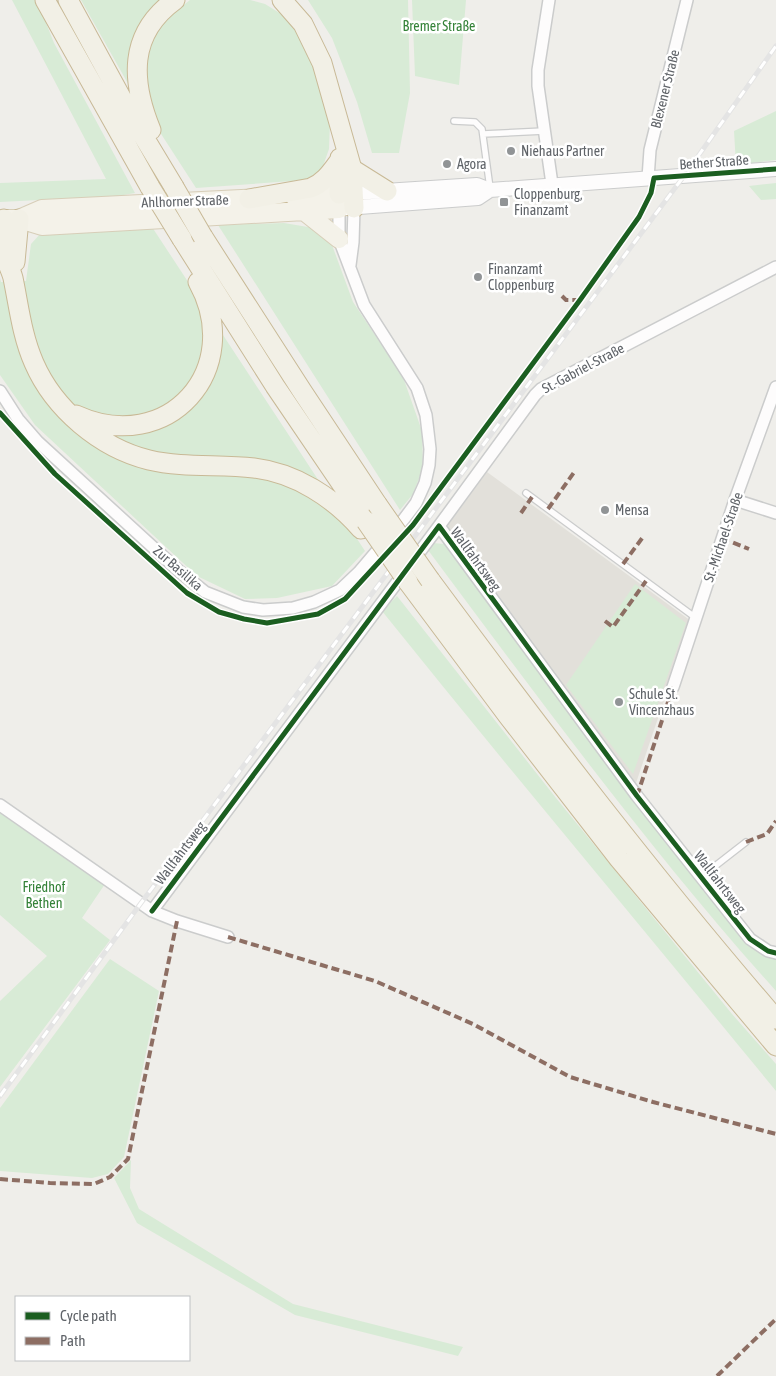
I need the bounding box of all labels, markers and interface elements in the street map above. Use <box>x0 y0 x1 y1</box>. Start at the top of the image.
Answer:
park label: Bremer Straße <box>403 18 475 34</box>
street label: Blexener Straße <box>647 48 683 130</box>
place label: Niehaus Partner <box>521 143 605 159</box>
marker: Niehaus Partner <box>505 145 517 157</box>
street label: Bether Straße <box>679 152 749 172</box>
place label: Agora <box>457 156 487 172</box>
marker: Agora <box>441 158 453 170</box>
place label: Cloppenburg, Finanzamt <box>514 186 583 218</box>
street label: Ahlhorner Straße <box>141 191 229 211</box>
marker: Cloppenburg, Finanzamt <box>498 196 510 208</box>
place label: Finanzamt Cloppenburg <box>488 261 554 293</box>
marker: Finanzamt Cloppenburg <box>472 271 484 283</box>
street label: St.-Gabriel-Straße <box>539 340 627 396</box>
street label: St.-Michael-Straße <box>700 490 746 584</box>
place label: Mensa <box>615 502 649 518</box>
marker: Mensa <box>599 504 611 516</box>
street label: Wallfahrtsweg <box>448 524 504 594</box>
street label: Zur Basilika <box>150 542 206 594</box>
place label: Schule St. Vincenzhaus <box>629 686 694 718</box>
marker: Schule St. Vincenzhaus <box>613 696 625 708</box>
street label: Wallfahrtsweg <box>151 818 209 888</box>
street label: Wallfahrtsweg <box>691 848 749 916</box>
park label: Friedhof Bethen <box>23 879 66 911</box>
legend <box>15 1296 190 1361</box>
text: Cycle path <box>60 1307 117 1324</box>
text: Path <box>60 1332 86 1349</box>

